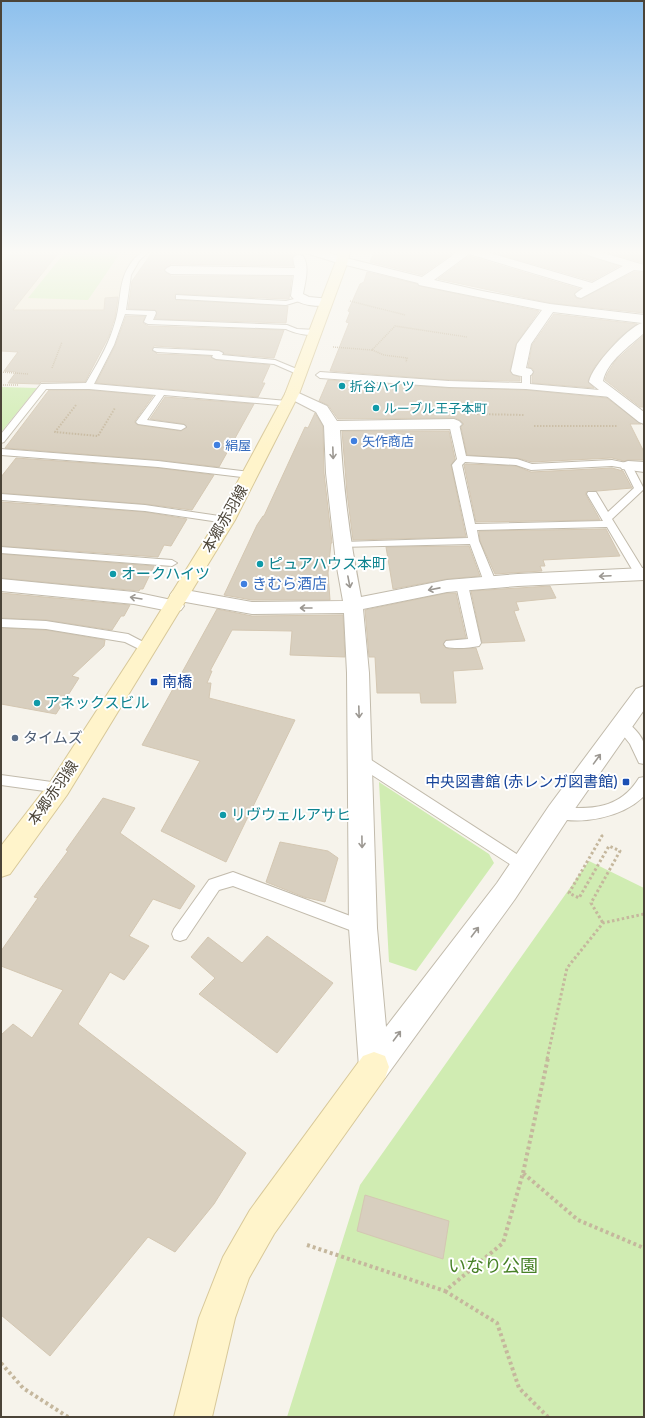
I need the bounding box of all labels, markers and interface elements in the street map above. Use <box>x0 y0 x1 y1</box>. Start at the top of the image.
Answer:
place label: 折谷ハイツ <box>350 378 415 394</box>
marker: 折谷ハイツ <box>337 381 347 391</box>
place label: ルーブル王子本町 <box>384 400 487 416</box>
marker: ルーブル王子本町 <box>371 403 381 413</box>
place label: 矢作商店 <box>362 433 414 449</box>
marker: 矢作商店 <box>349 436 359 446</box>
place label: 絹屋 <box>225 437 251 453</box>
marker: 絹屋 <box>212 440 222 450</box>
one-way arrow <box>329 446 337 459</box>
street label: 本郷赤羽線 <box>198 482 252 556</box>
place label: ピュアハウス本町 <box>268 555 387 573</box>
marker: ピュアハウス本町 <box>255 559 265 569</box>
place label: オークハイツ <box>121 565 210 583</box>
marker: オークハイツ <box>108 569 118 579</box>
one-way arrow <box>599 572 612 579</box>
place label: きむら酒店 <box>252 575 327 593</box>
one-way arrow <box>345 575 353 588</box>
marker: きむら酒店 <box>239 579 249 589</box>
one-way arrow <box>428 585 441 593</box>
one-way arrow <box>129 594 142 602</box>
one-way arrow <box>300 604 313 612</box>
place label: 南橋 <box>162 673 192 691</box>
marker: 南橋 <box>149 677 159 687</box>
place label: アネックスビル <box>45 694 150 712</box>
marker: アネックスビル <box>32 698 42 708</box>
one-way arrow <box>355 705 363 718</box>
place label: タイムズ <box>23 729 83 747</box>
marker: タイムズ <box>10 733 20 743</box>
one-way arrow <box>593 754 601 765</box>
street label: 本郷赤羽線 <box>24 757 82 829</box>
place label: 中央図書館 (赤レンガ図書館) <box>425 773 618 791</box>
marker: 中央図書館 (赤レンガ図書館) <box>621 777 631 787</box>
place label: リヴウェルアサヒ <box>231 806 351 824</box>
marker: リヴウェルアサヒ <box>218 810 228 820</box>
one-way arrow <box>358 835 366 848</box>
one-way arrow <box>471 927 480 938</box>
one-way arrow <box>393 1031 401 1042</box>
park label: いなり公園 <box>448 1255 538 1277</box>

